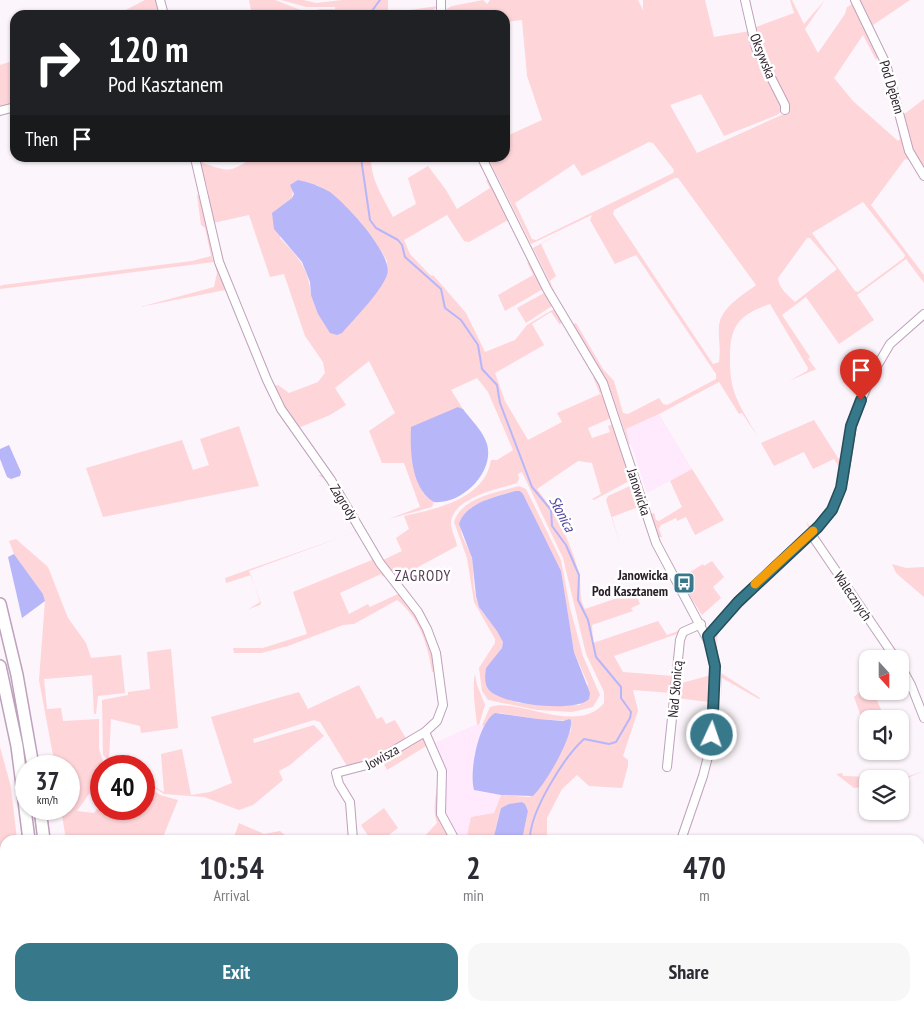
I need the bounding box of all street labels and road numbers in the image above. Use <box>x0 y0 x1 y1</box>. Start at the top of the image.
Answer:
street label: Oksywska <box>746 31 780 81</box>
street label: Pod Dębem <box>875 58 909 116</box>
street label: Janowicka <box>623 465 655 518</box>
street label: Zagrody <box>326 481 362 524</box>
street label: Walecznych <box>830 568 876 624</box>
street label: Nad Słonicą <box>664 659 686 718</box>
street label: Jowisza <box>361 740 402 774</box>

